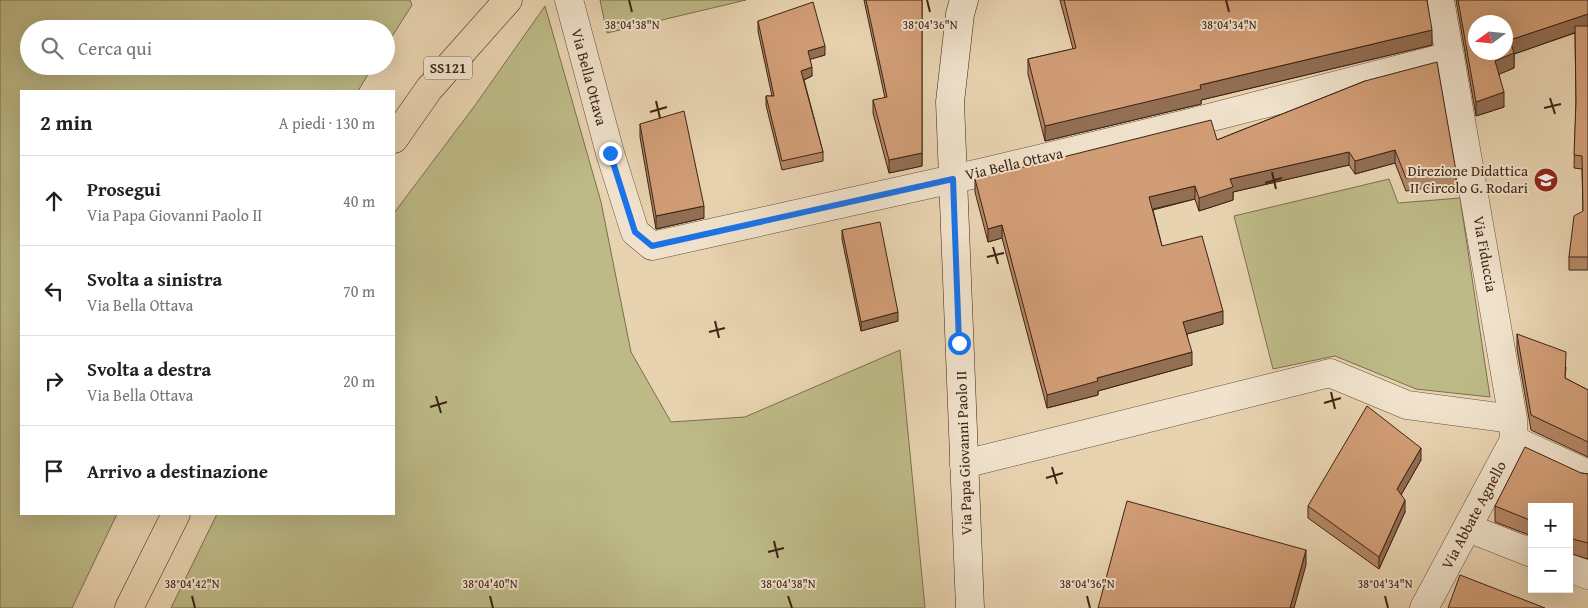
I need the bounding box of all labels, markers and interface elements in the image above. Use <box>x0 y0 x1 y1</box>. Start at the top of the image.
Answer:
north arrow <box>1468 15 1513 60</box>
text: 38°04'38"N <box>604 16 660 33</box>
text: 38°04'36"N <box>902 16 958 33</box>
text: 38°04'34"N <box>1201 16 1257 33</box>
search box <box>20 20 395 75</box>
street label: Via Bella Ottava <box>566 26 613 128</box>
icon: search <box>38 34 66 62</box>
text: Cerca qui <box>78 34 152 62</box>
road number: SS121 <box>424 56 472 80</box>
text: 2 min <box>40 107 92 138</box>
text: A piedi · 130 m <box>279 111 375 135</box>
route end <box>599 142 622 165</box>
street label: Via Bella Ottava <box>963 142 1065 185</box>
place label: Direzione Didattica II Circolo G. Rodari <box>1408 160 1528 198</box>
school or university icon: Direzione Didattica II Circolo G. Rodari <box>1533 167 1559 193</box>
text: Prosegui <box>87 175 161 203</box>
icon: ahead <box>40 187 68 215</box>
text: 40 m <box>343 189 375 213</box>
text: Via Papa Giovanni Paolo II <box>87 203 262 227</box>
street label: Via Fiduccia <box>1468 214 1502 293</box>
text: Svolta a sinistra <box>87 265 222 293</box>
icon: left <box>40 277 68 305</box>
text: 70 m <box>343 279 375 303</box>
text: Via Bella Ottava <box>87 293 193 317</box>
route start <box>948 332 971 355</box>
text: Svolta a destra <box>87 355 211 383</box>
icon: right <box>40 367 68 395</box>
text: 20 m <box>343 369 375 393</box>
street label: Via Papa Giovanni Paolo II <box>950 371 977 535</box>
text: Via Bella Ottava <box>87 383 193 407</box>
icon: arrive <box>40 457 68 485</box>
text: Arrivo a destinazione <box>87 457 268 485</box>
street label: Via Abbate Agnello <box>1436 457 1511 573</box>
map controls <box>1528 503 1573 593</box>
button: + <box>1528 503 1573 548</box>
button: − <box>1528 548 1573 593</box>
text: 38°04'42"N <box>164 575 220 592</box>
text: 38°04'40"N <box>462 575 518 592</box>
text: 38°04'38"N <box>760 575 816 592</box>
text: 38°04'36"N <box>1059 575 1115 592</box>
text: 38°04'34"N <box>1357 575 1413 592</box>

